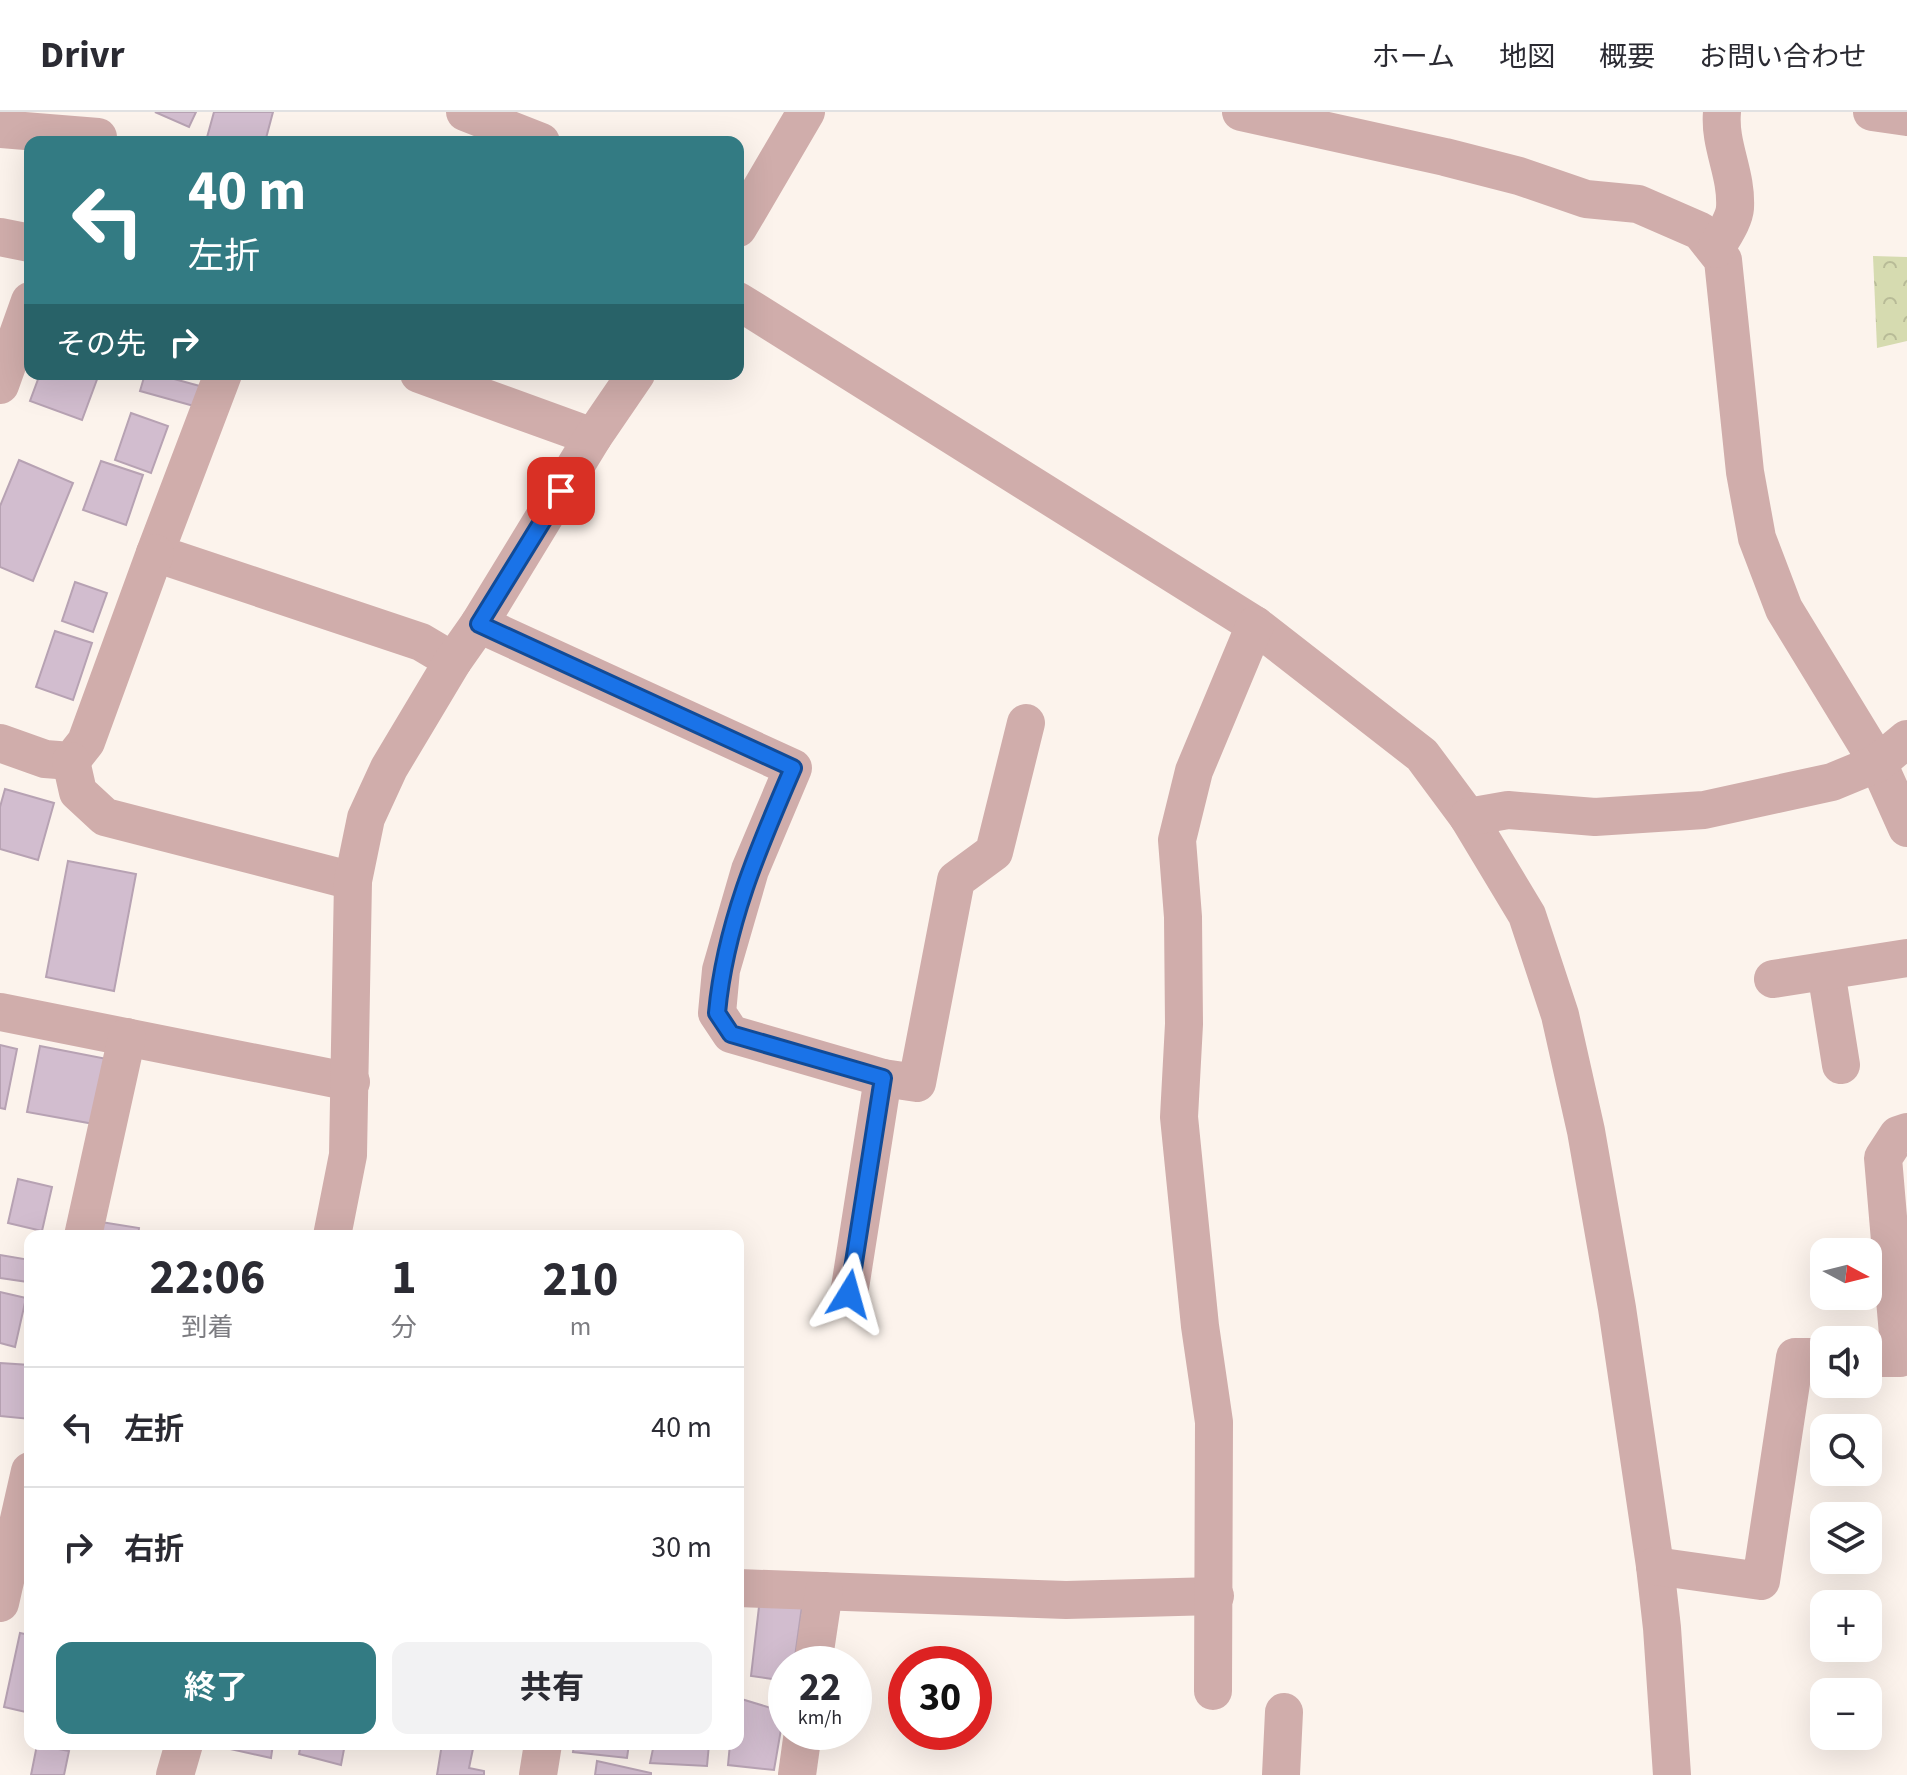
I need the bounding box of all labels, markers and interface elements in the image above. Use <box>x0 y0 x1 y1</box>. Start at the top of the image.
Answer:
text: Drivr <box>40 28 125 82</box>
text: ホーム <box>1372 37 1455 77</box>
text: 地図 <box>1499 37 1555 77</box>
text: 概要 <box>1599 37 1655 77</box>
text: お問い合わせ <box>1699 37 1867 77</box>
text: 40 m <box>188 152 306 231</box>
icon: left <box>56 168 160 272</box>
text: 左折 <box>188 231 260 282</box>
icon: right <box>162 320 206 364</box>
text: その先 <box>56 323 146 366</box>
pin <box>527 457 595 525</box>
icon: arrive <box>539 469 583 513</box>
north arrow <box>1810 1238 1882 1310</box>
map controls <box>1810 1238 1882 1750</box>
text: 22:06 <box>150 1244 265 1312</box>
text: 1 <box>391 1244 417 1312</box>
text: 210 <box>542 1246 618 1314</box>
position arrow <box>807 1252 891 1336</box>
text: m <box>570 1308 591 1345</box>
text: 到着 <box>181 1309 233 1346</box>
text: 分 <box>391 1309 417 1346</box>
button: sound <box>1810 1326 1882 1398</box>
icon: left <box>56 1405 100 1449</box>
text: 40 m <box>651 1406 712 1449</box>
text: 左折 <box>124 1408 184 1451</box>
button: search <box>1810 1414 1882 1486</box>
button: layers <box>1810 1502 1882 1574</box>
icon: right <box>56 1525 100 1569</box>
text: 30 m <box>651 1526 712 1569</box>
text: 右折 <box>124 1528 184 1571</box>
button: + <box>1810 1590 1882 1662</box>
button: 終了 <box>56 1642 376 1734</box>
button: 共有 <box>392 1642 712 1734</box>
speed limit sign: 30 <box>888 1646 992 1750</box>
text: 22 <box>799 1659 841 1716</box>
button: − <box>1810 1678 1882 1750</box>
text: km/h <box>798 1704 842 1732</box>

